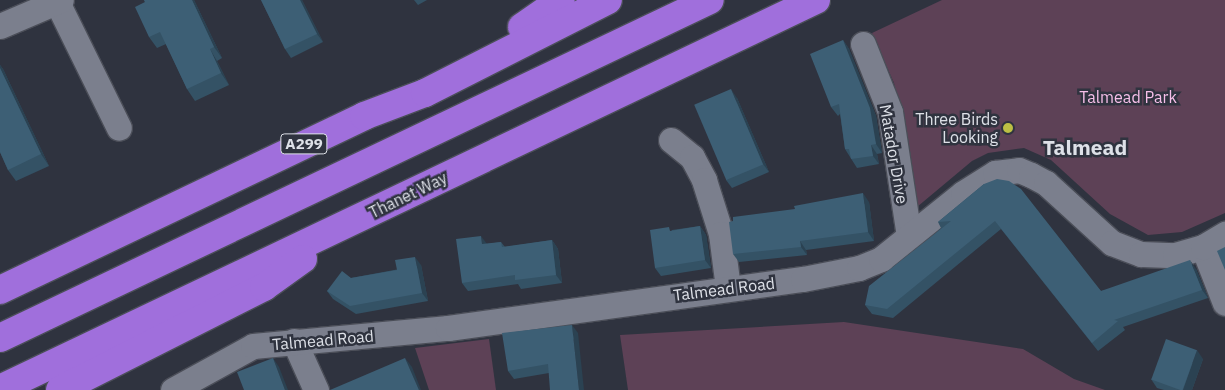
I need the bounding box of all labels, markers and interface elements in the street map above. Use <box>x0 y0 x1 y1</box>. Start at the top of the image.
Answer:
park label: Talmead Park <box>1079 87 1177 107</box>
street label: Matador Drive <box>876 103 912 205</box>
place label: Three Birds Looking <box>915 109 998 147</box>
marker: Three Birds Looking <box>1002 122 1014 134</box>
road number: A299 <box>280 132 328 156</box>
district label: Talmead <box>1043 134 1127 160</box>
street label: Thanet Way <box>366 168 450 222</box>
street label: Talmead Road <box>672 273 776 305</box>
street label: Talmead Road <box>271 326 375 354</box>

